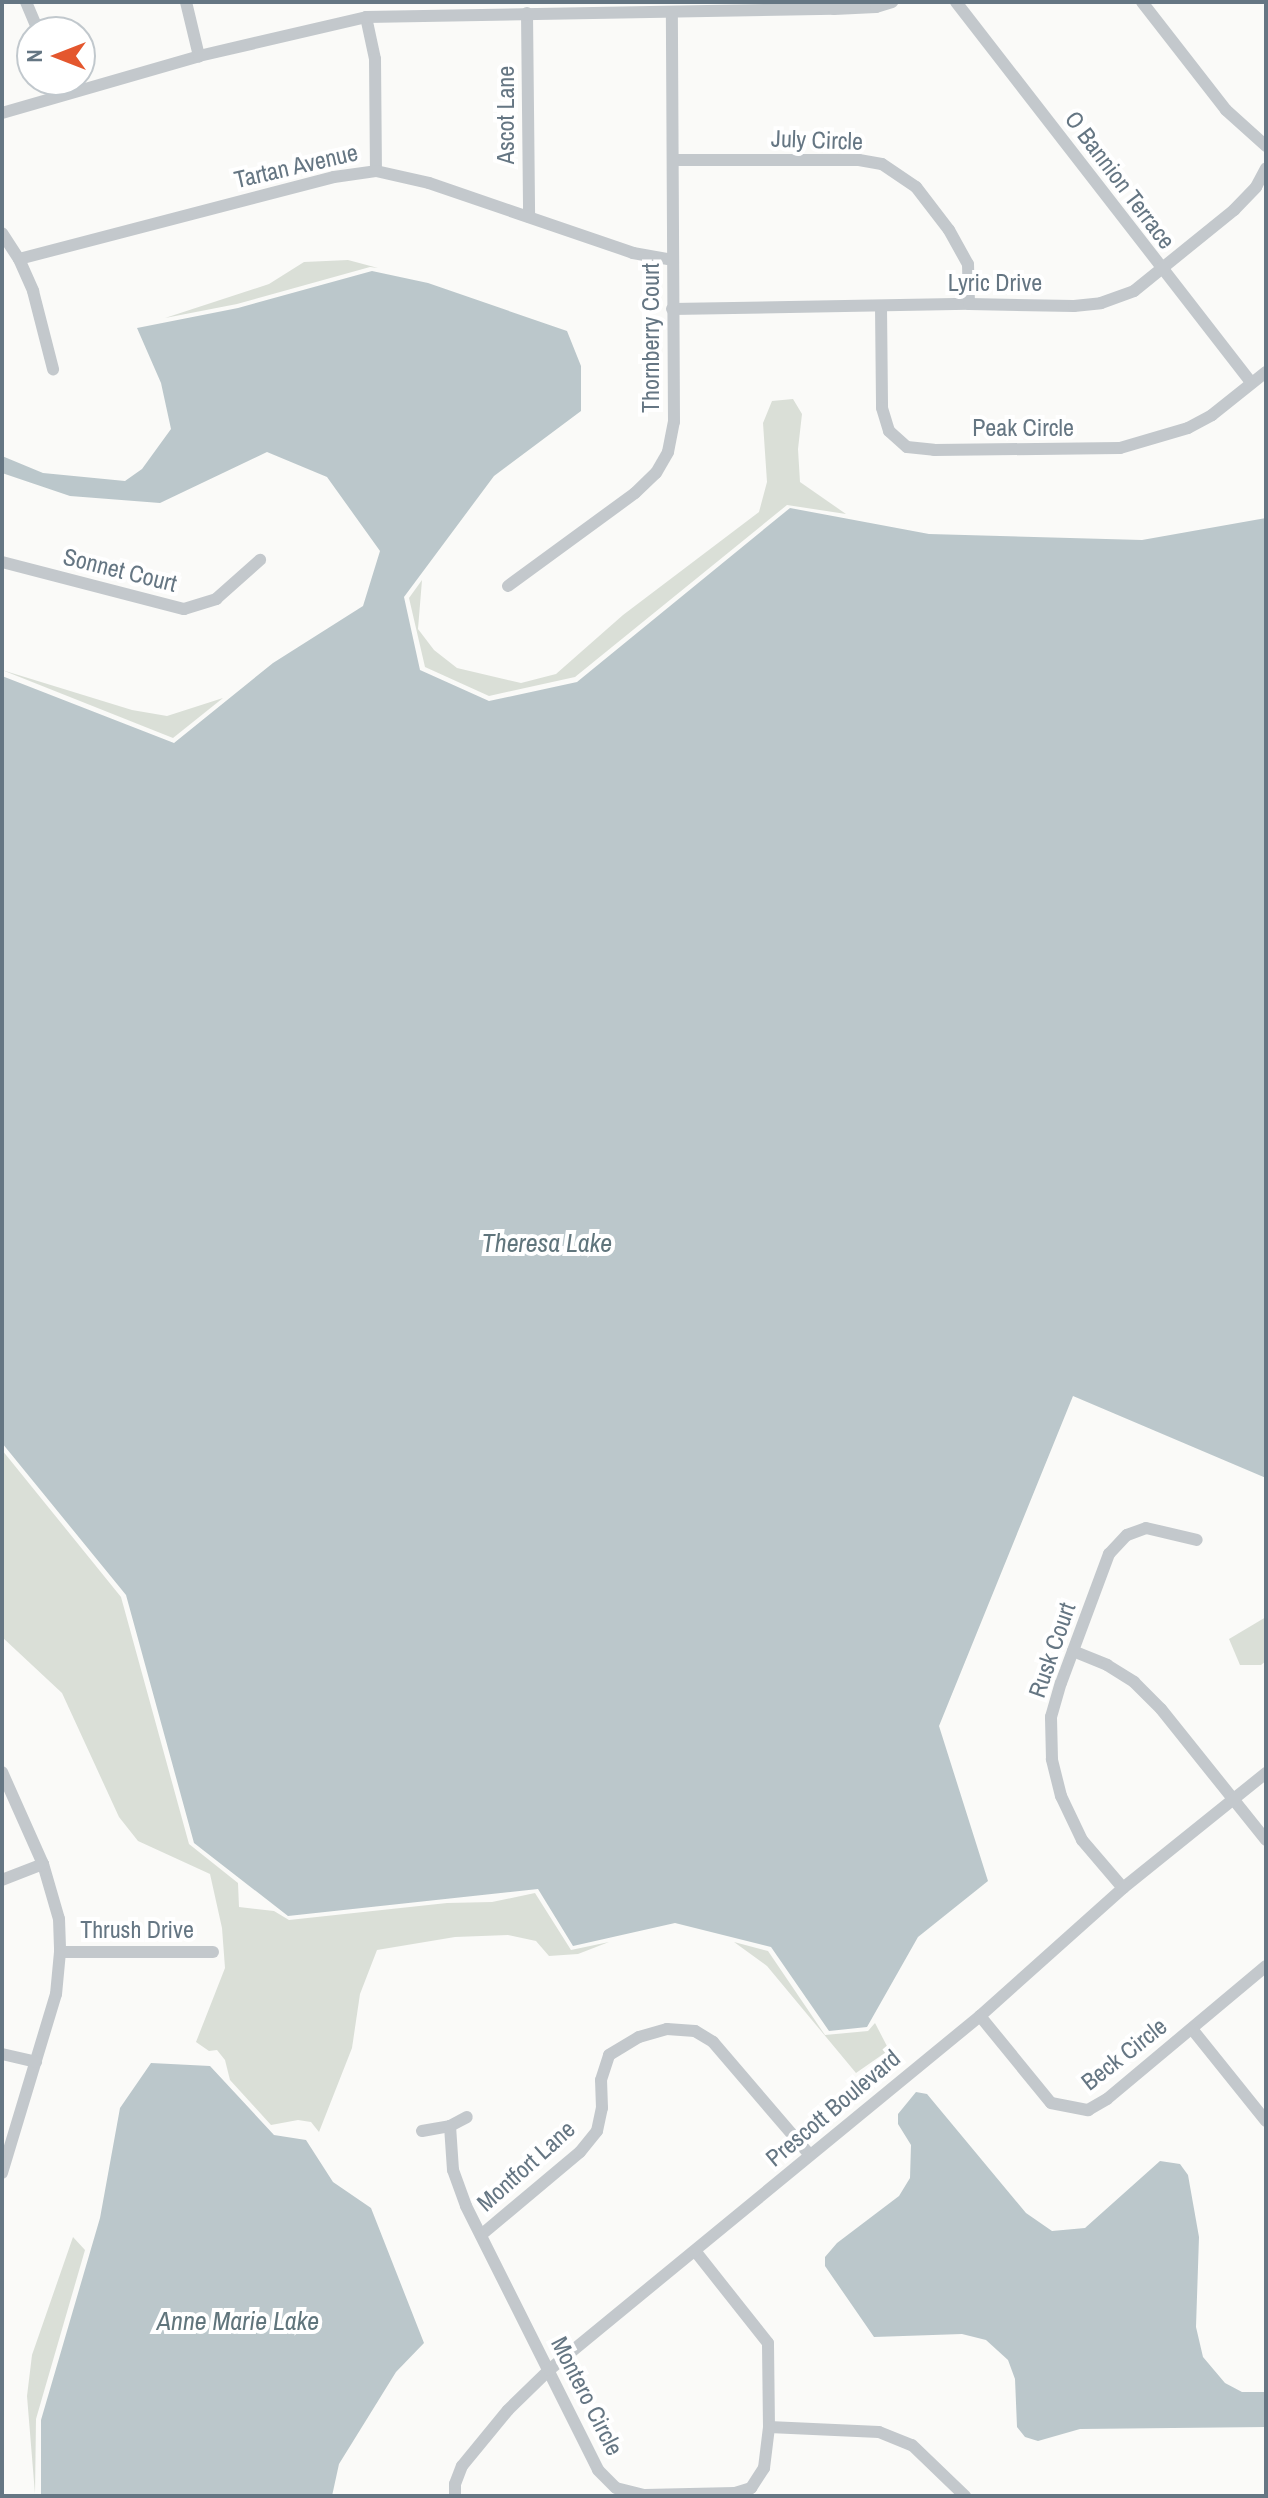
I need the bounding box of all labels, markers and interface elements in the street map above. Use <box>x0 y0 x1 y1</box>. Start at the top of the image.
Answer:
north arrow <box>16 16 96 96</box>
text: N <box>19 49 49 63</box>
street label: Ascot Lane <box>492 66 520 164</box>
street label: O Bannion Terrace <box>1059 105 1181 255</box>
street label: July Circle <box>771 124 863 156</box>
street label: Tartan Avenue <box>231 138 361 194</box>
street label: Thornberry Court <box>637 263 665 413</box>
street label: Lyric Drive <box>948 269 1042 297</box>
street label: Peak Circle <box>972 414 1074 442</box>
street label: Sonnet Court <box>60 542 180 598</box>
water label: Theresa Lake <box>482 1227 612 1259</box>
street label: Rusk Court <box>1022 1599 1082 1701</box>
street label: Thrush Drive <box>80 1916 194 1944</box>
street label: Beck Circle <box>1075 2012 1173 2096</box>
street label: Prescott Boulevard <box>760 2044 906 2172</box>
street label: Montfort Lane <box>471 2115 581 2217</box>
water label: Anne Marie Lake <box>157 2305 319 2337</box>
street label: Montero Circle <box>545 2332 629 2460</box>

